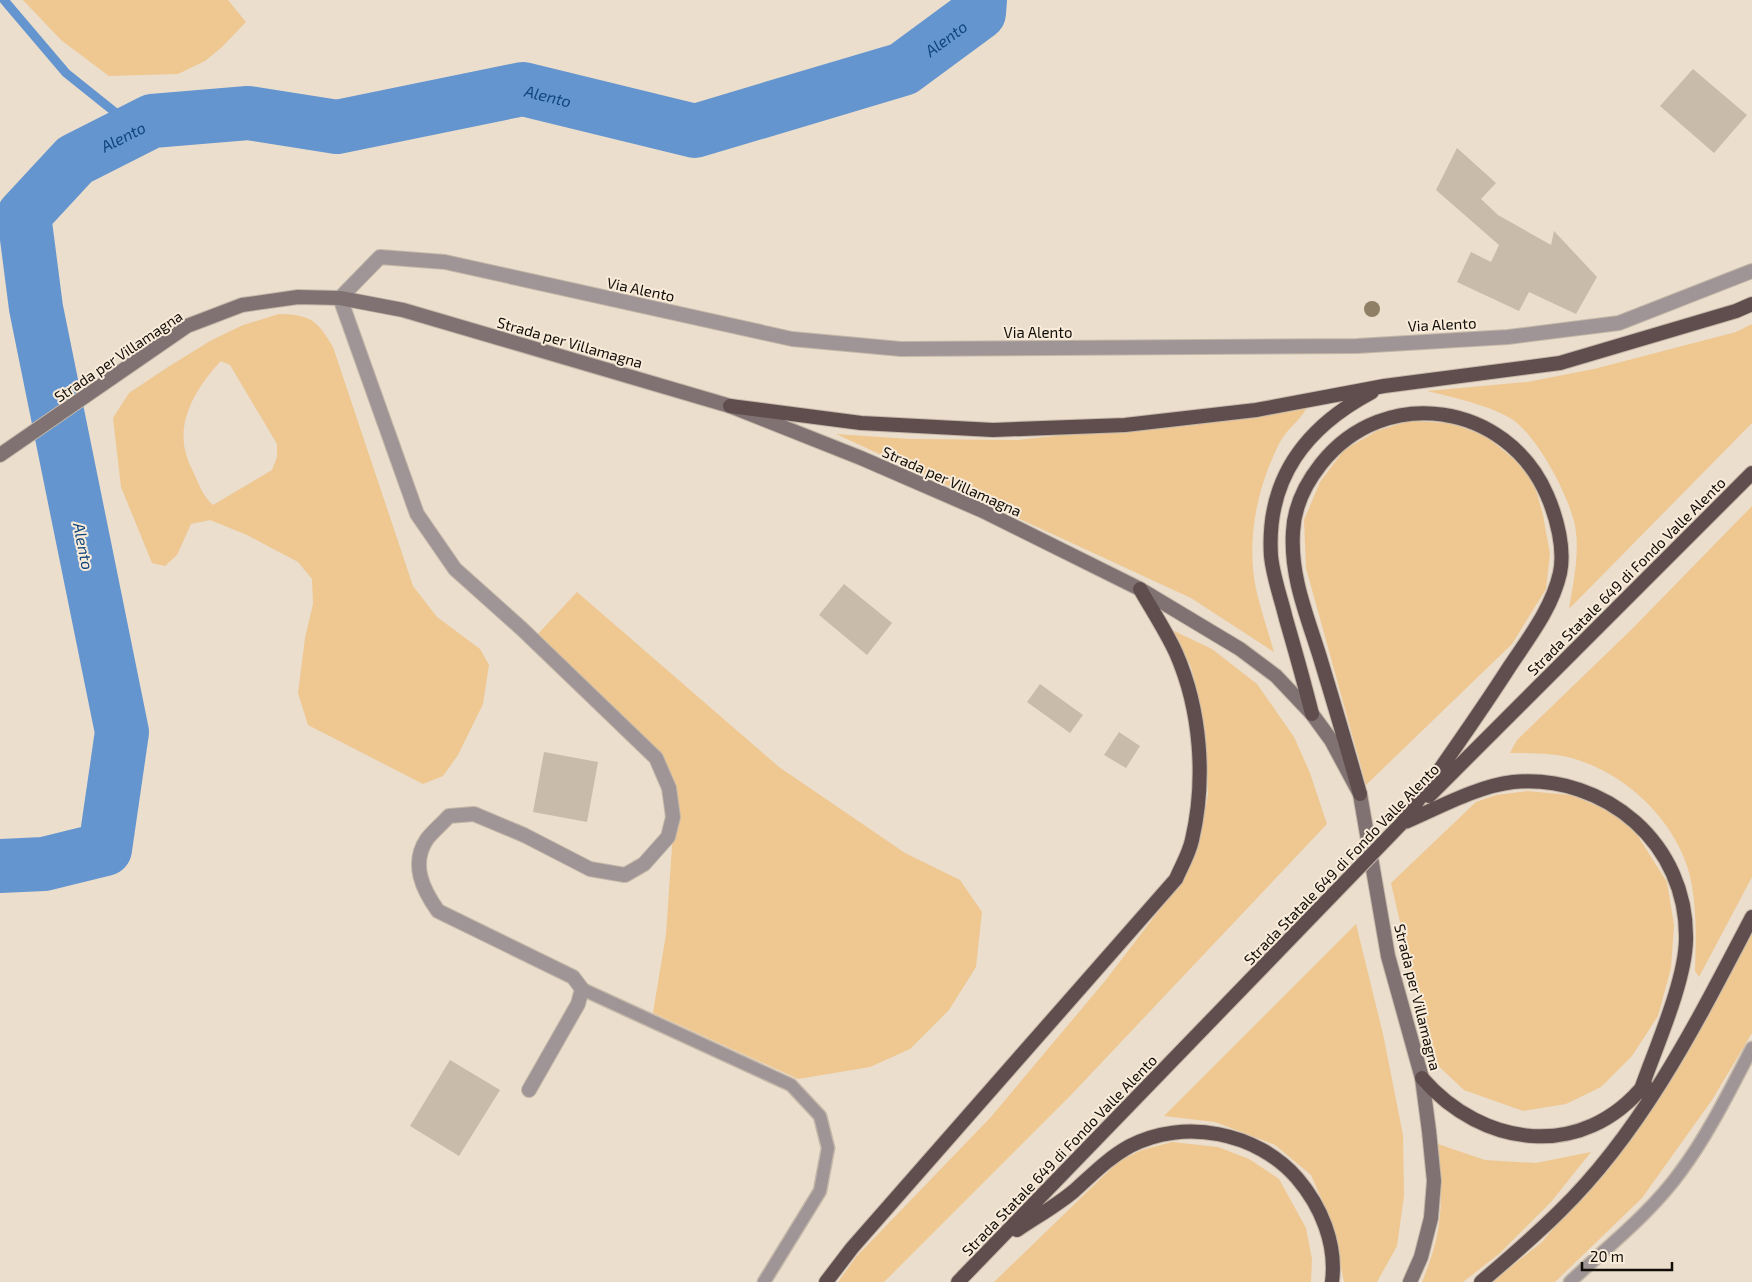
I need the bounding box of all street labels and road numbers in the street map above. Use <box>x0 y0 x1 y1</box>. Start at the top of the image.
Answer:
street label: Via Alento <box>605 273 677 305</box>
street label: Strada per Villamagna <box>51 306 185 406</box>
street label: Strada per Villamagna <box>495 313 645 371</box>
street label: Via Alento <box>1407 313 1477 335</box>
street label: Via Alento <box>1004 323 1072 341</box>
street label: Strada per Villamagna <box>880 442 1024 520</box>
street label: Strada Statale 649 di Fondo Valle Alento <box>1523 473 1729 679</box>
street label: Strada Statale 649 di Fondo Valle Alento <box>1240 760 1442 968</box>
street label: Strada per Villamagna <box>1391 922 1445 1072</box>
street label: Strada Statale 649 di Fondo Valle Alento <box>958 1051 1160 1259</box>

